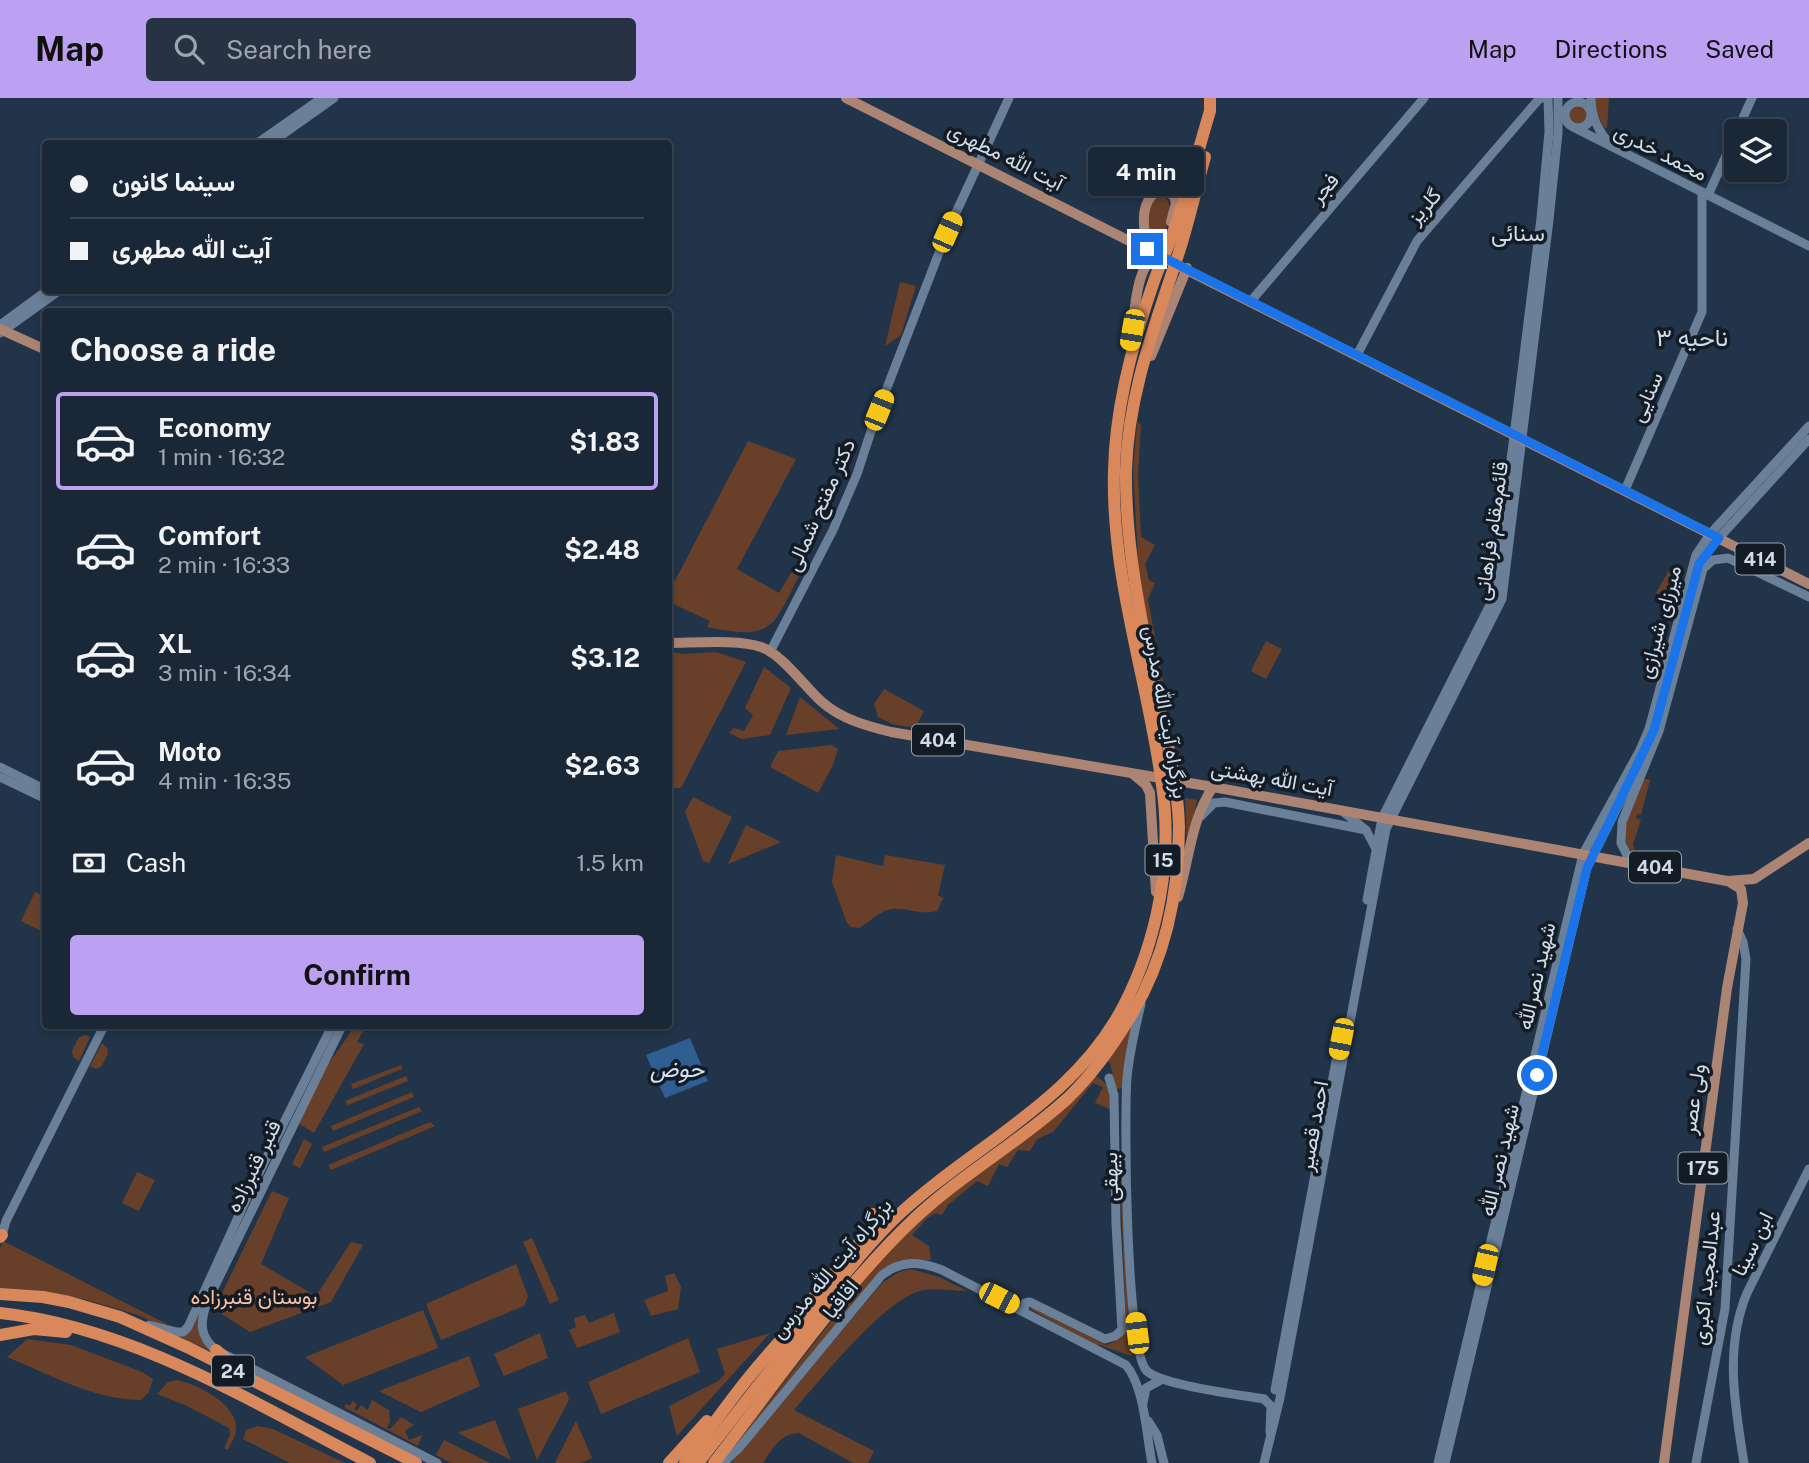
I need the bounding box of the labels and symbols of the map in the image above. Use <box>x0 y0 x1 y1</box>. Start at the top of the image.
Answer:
street label: آیت الله مطهری <box>944 116 1070 198</box>
street label: محمد خدری <box>1610 118 1712 187</box>
callout: 4 min <box>1089 148 1205 197</box>
street label: فجر <box>1303 168 1345 210</box>
street label: گلریز <box>1401 183 1447 231</box>
car <box>929 209 966 255</box>
district label: سنائی <box>1491 219 1545 247</box>
route end <box>1131 233 1163 265</box>
car <box>1119 307 1146 353</box>
district label: ناحیه ۳ <box>1656 323 1728 352</box>
street label: سنایی <box>1624 368 1668 426</box>
car <box>862 387 897 433</box>
street label: دکتر مفتح شمالی <box>780 435 862 576</box>
street label: قائم‌مقام فراهانی <box>1469 460 1515 603</box>
road number: 414 <box>1736 544 1784 574</box>
street label: میرزای شیرازی <box>1632 563 1687 682</box>
street label: بزرگراه آیت الله مدرس <box>1137 624 1194 801</box>
road number: 404 <box>912 724 964 755</box>
street label: آیت الله بهشتی <box>1209 755 1337 802</box>
road number: 15 <box>1146 845 1180 876</box>
road number: 404 <box>1629 852 1681 882</box>
street label: شهید نصرالله <box>1512 920 1561 1032</box>
car <box>1327 1016 1356 1062</box>
water label: حوض <box>650 1055 705 1084</box>
route start <box>1521 1059 1553 1091</box>
street label: ولی عصر <box>1676 1062 1711 1137</box>
street label: احمد قصیر <box>1293 1079 1334 1174</box>
street label: شهید نصر الله <box>1474 1101 1525 1219</box>
street label: قنبر قنبرزاده <box>220 1116 287 1217</box>
street label: بیهقی <box>1097 1152 1124 1202</box>
road number: 175 <box>1678 1152 1728 1184</box>
street label: بزرگراه آیت الله مدرس <box>765 1193 898 1344</box>
street label: ابن سینا <box>1726 1208 1778 1280</box>
street label: عبدالمجید اکبری <box>1687 1210 1726 1347</box>
car <box>1471 1242 1500 1288</box>
street label: اقاقیا <box>817 1275 863 1323</box>
car <box>976 1279 1023 1317</box>
park label: بوستان قنبرزاده <box>190 1284 318 1310</box>
car <box>1125 1311 1150 1355</box>
road number: 24 <box>212 1356 254 1386</box>

